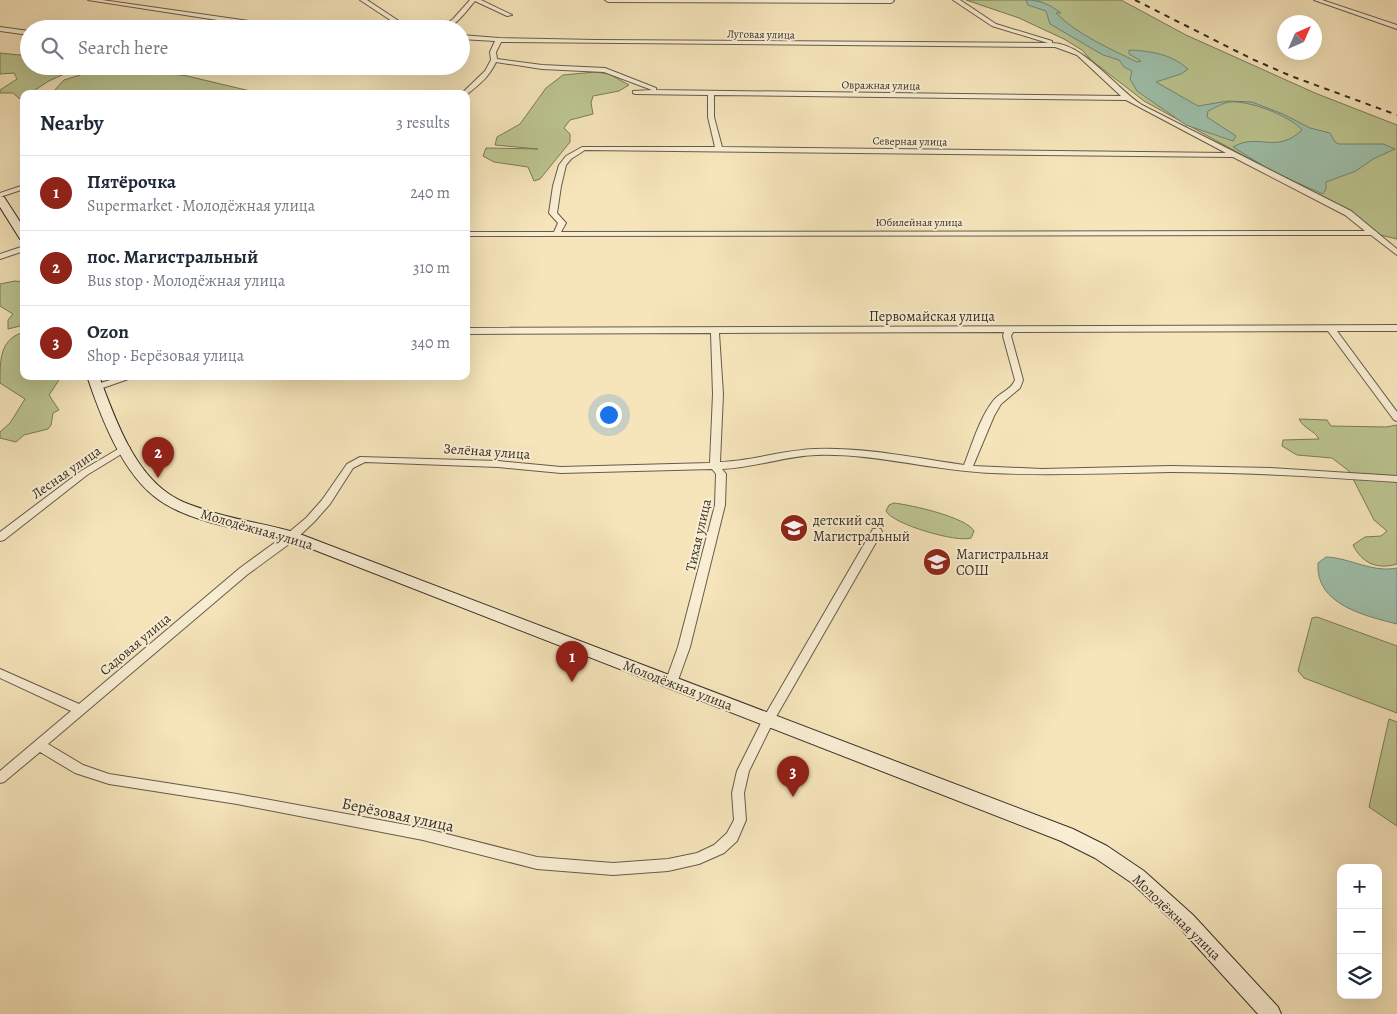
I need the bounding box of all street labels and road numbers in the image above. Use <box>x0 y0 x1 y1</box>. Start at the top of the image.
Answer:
street label: Луговая улица <box>727 26 796 43</box>
street label: Овражная улица <box>841 77 922 94</box>
street label: Северная улица <box>872 133 948 150</box>
street label: Юбилейная улица <box>875 215 964 230</box>
street label: Первомайская улица <box>869 307 996 326</box>
street label: Зелёная улица <box>443 439 531 464</box>
street label: Лесная улица <box>28 441 105 503</box>
street label: Тихая улица <box>681 497 716 573</box>
street label: Молодёжная улица <box>198 504 316 555</box>
street label: Садовая улица <box>96 609 175 680</box>
street label: Молодёжная улица <box>620 656 736 715</box>
street label: Берёзовая улица <box>340 792 457 838</box>
street label: Молодёжная улица <box>1128 870 1225 965</box>

